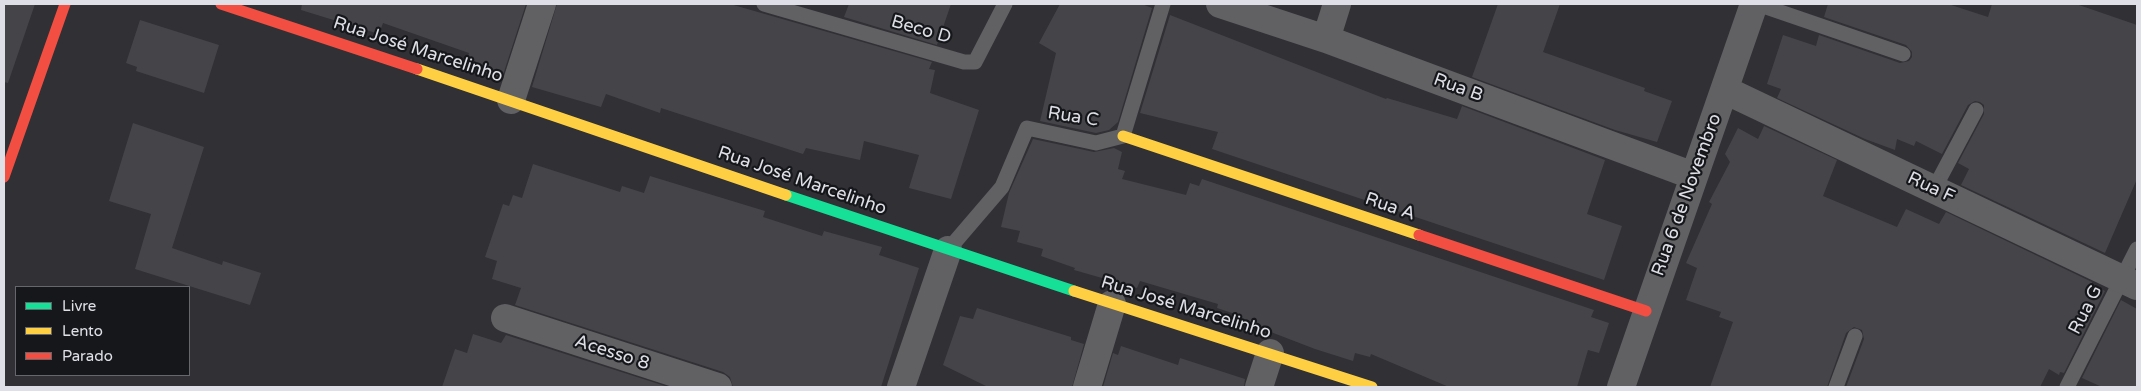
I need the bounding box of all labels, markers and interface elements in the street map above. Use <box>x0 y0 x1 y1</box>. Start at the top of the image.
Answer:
street label: Beco D <box>889 11 953 49</box>
street label: Rua José Marcelinho <box>330 12 506 88</box>
street label: Rua B <box>1430 69 1486 107</box>
street label: Rua C <box>1046 102 1100 132</box>
street label: Rua 6 de Novembro <box>1648 111 1726 279</box>
street label: Rua José Marcelinho <box>715 142 889 220</box>
street label: Rua F <box>1904 168 1958 208</box>
street label: Rua A <box>1362 188 1418 226</box>
street label: Rua José Marcelinho <box>1098 272 1274 344</box>
street label: Rua G <box>2065 282 2107 338</box>
legend <box>15 286 190 376</box>
text: Livre <box>62 297 96 315</box>
text: Lento <box>62 322 103 340</box>
street label: Acesso 8 <box>572 331 652 375</box>
text: Parado <box>62 347 113 365</box>

